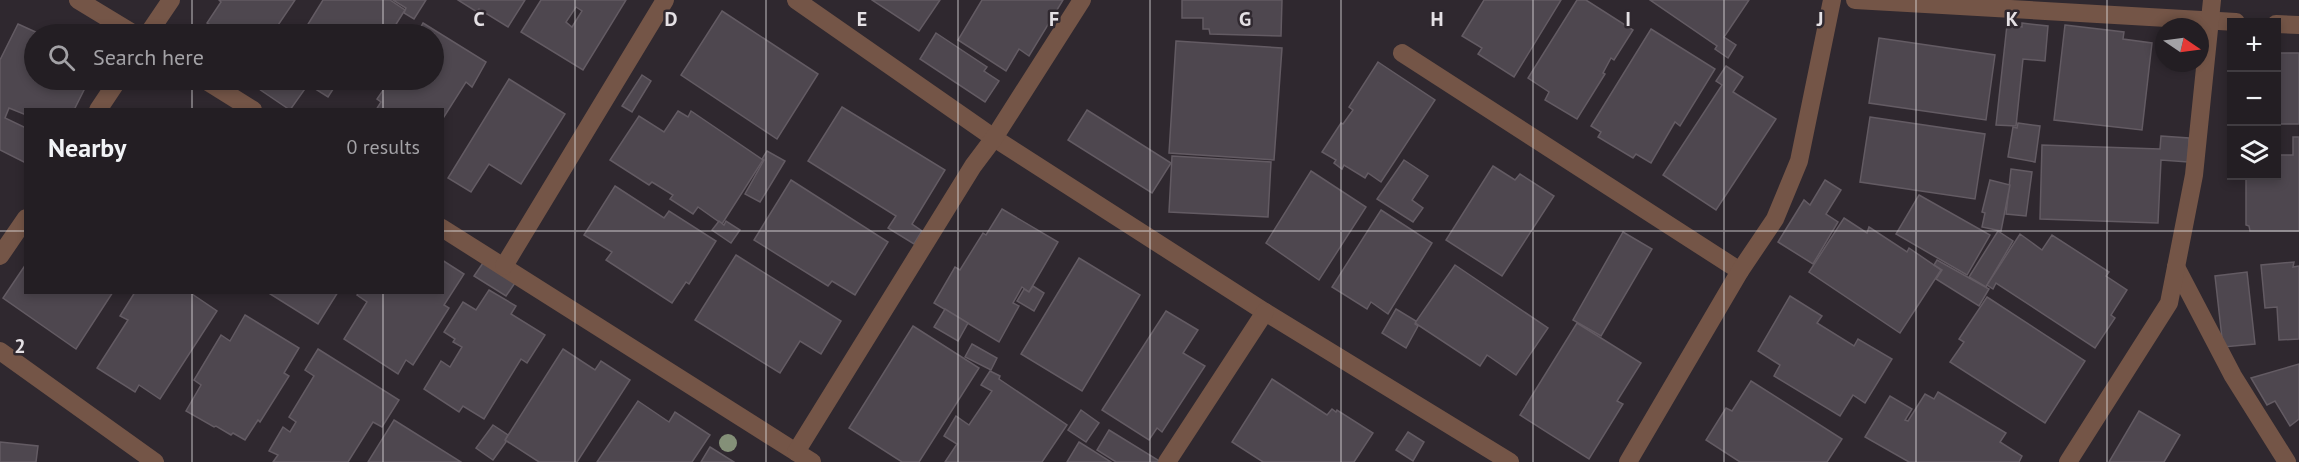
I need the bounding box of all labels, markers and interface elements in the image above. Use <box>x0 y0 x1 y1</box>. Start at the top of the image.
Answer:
text: C <box>473 6 485 32</box>
text: D <box>665 6 678 32</box>
text: E <box>857 6 867 32</box>
text: F <box>1049 6 1059 32</box>
text: G <box>1239 6 1251 32</box>
text: H <box>1430 6 1444 32</box>
text: I <box>1625 6 1631 32</box>
text: J <box>1816 6 1823 32</box>
text: K <box>2006 6 2019 32</box>
north arrow <box>2155 18 2209 72</box>
map controls <box>2227 18 2281 180</box>
button: + <box>2227 18 2281 72</box>
search box <box>24 24 444 90</box>
icon: search <box>45 41 78 74</box>
text: Search here <box>93 43 204 71</box>
button: − <box>2227 72 2281 126</box>
button: layers <box>2227 126 2281 180</box>
text: Nearby <box>48 131 126 164</box>
text: 0 results <box>347 134 420 160</box>
text: 2 <box>14 333 26 359</box>

